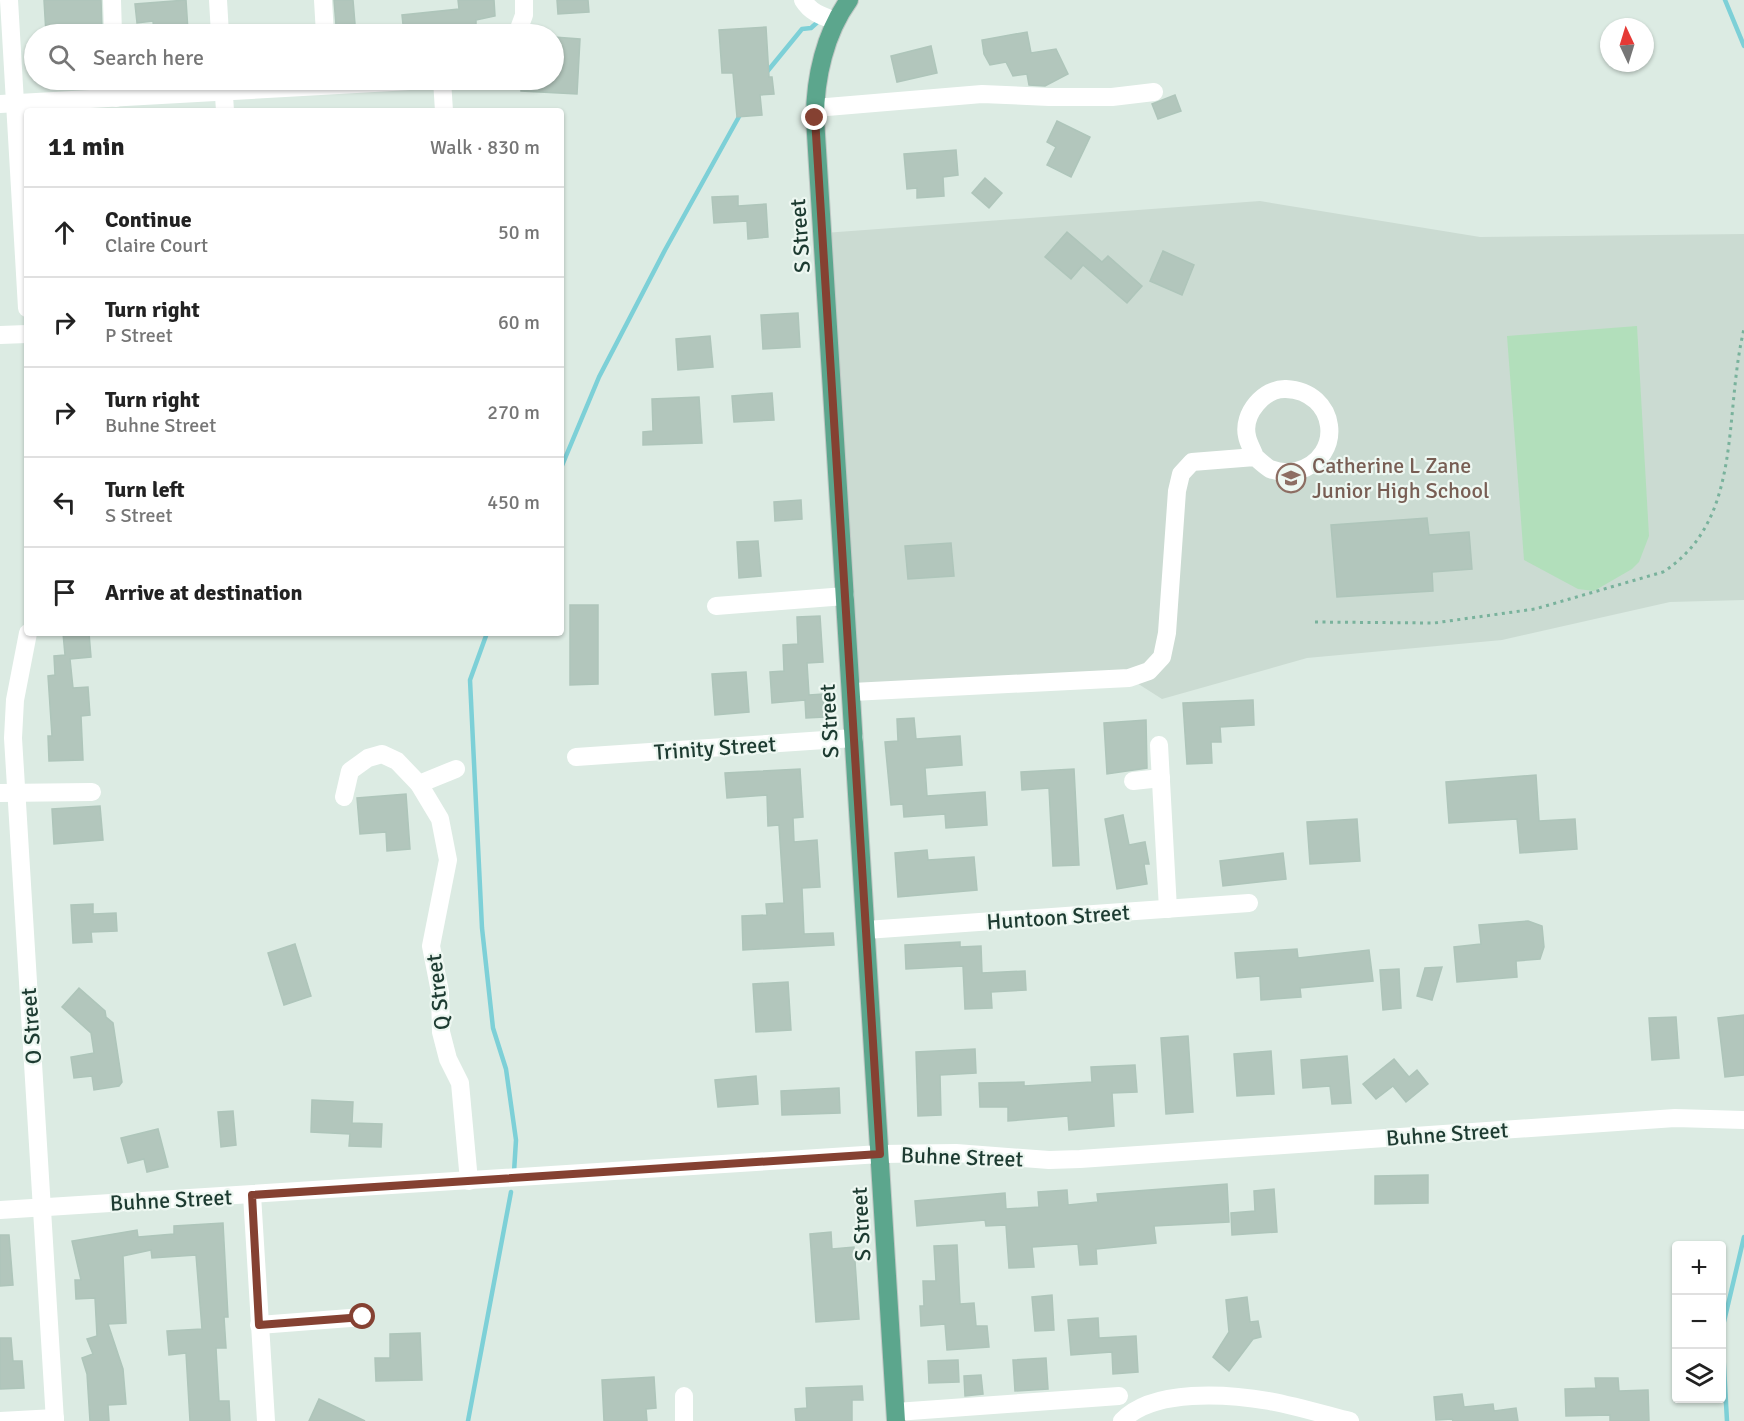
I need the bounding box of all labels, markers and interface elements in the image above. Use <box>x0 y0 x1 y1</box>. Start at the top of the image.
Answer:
north arrow <box>1600 18 1654 72</box>
search box <box>24 24 564 90</box>
icon: search <box>45 41 78 74</box>
text: Search here <box>93 44 204 71</box>
route end <box>801 104 827 130</box>
text: 11 min <box>48 131 125 163</box>
text: Walk · 830 m <box>430 135 540 160</box>
street label: S Street <box>784 198 816 274</box>
text: Continue <box>105 206 192 233</box>
icon: ahead <box>48 216 81 249</box>
text: 50 m <box>498 220 540 245</box>
text: Claire Court <box>105 233 208 258</box>
text: Turn right <box>105 296 200 323</box>
icon: right <box>48 306 81 339</box>
text: 60 m <box>498 310 540 335</box>
text: P Street <box>105 323 173 348</box>
text: Turn right <box>105 386 200 413</box>
icon: right <box>48 396 81 429</box>
text: 270 m <box>487 400 540 425</box>
text: Buhne Street <box>105 413 216 438</box>
place label: Catherine L Zane Junior High School <box>1312 452 1489 504</box>
school or university icon: Catherine L Zane Junior High School <box>1275 462 1307 494</box>
text: Turn left <box>105 476 185 503</box>
icon: left <box>48 486 81 519</box>
text: 450 m <box>487 490 540 515</box>
text: S Street <box>105 503 173 528</box>
icon: arrive <box>48 576 81 609</box>
text: Arrive at destination <box>105 579 302 606</box>
street label: S Street <box>814 683 844 759</box>
street label: Trinity Street <box>653 730 777 766</box>
street label: Huntoon Street <box>986 899 1131 935</box>
street label: Q Street <box>420 952 456 1032</box>
street label: O Street <box>15 987 47 1065</box>
street label: Buhne Street <box>1385 1116 1509 1152</box>
street label: Buhne Street <box>900 1141 1024 1173</box>
street label: Buhne Street <box>109 1183 233 1217</box>
street label: S Street <box>846 1186 876 1262</box>
map controls <box>1672 1241 1726 1403</box>
button: + <box>1672 1241 1726 1295</box>
button: − <box>1672 1295 1726 1349</box>
route start <box>349 1303 375 1329</box>
button: layers <box>1672 1349 1726 1403</box>

